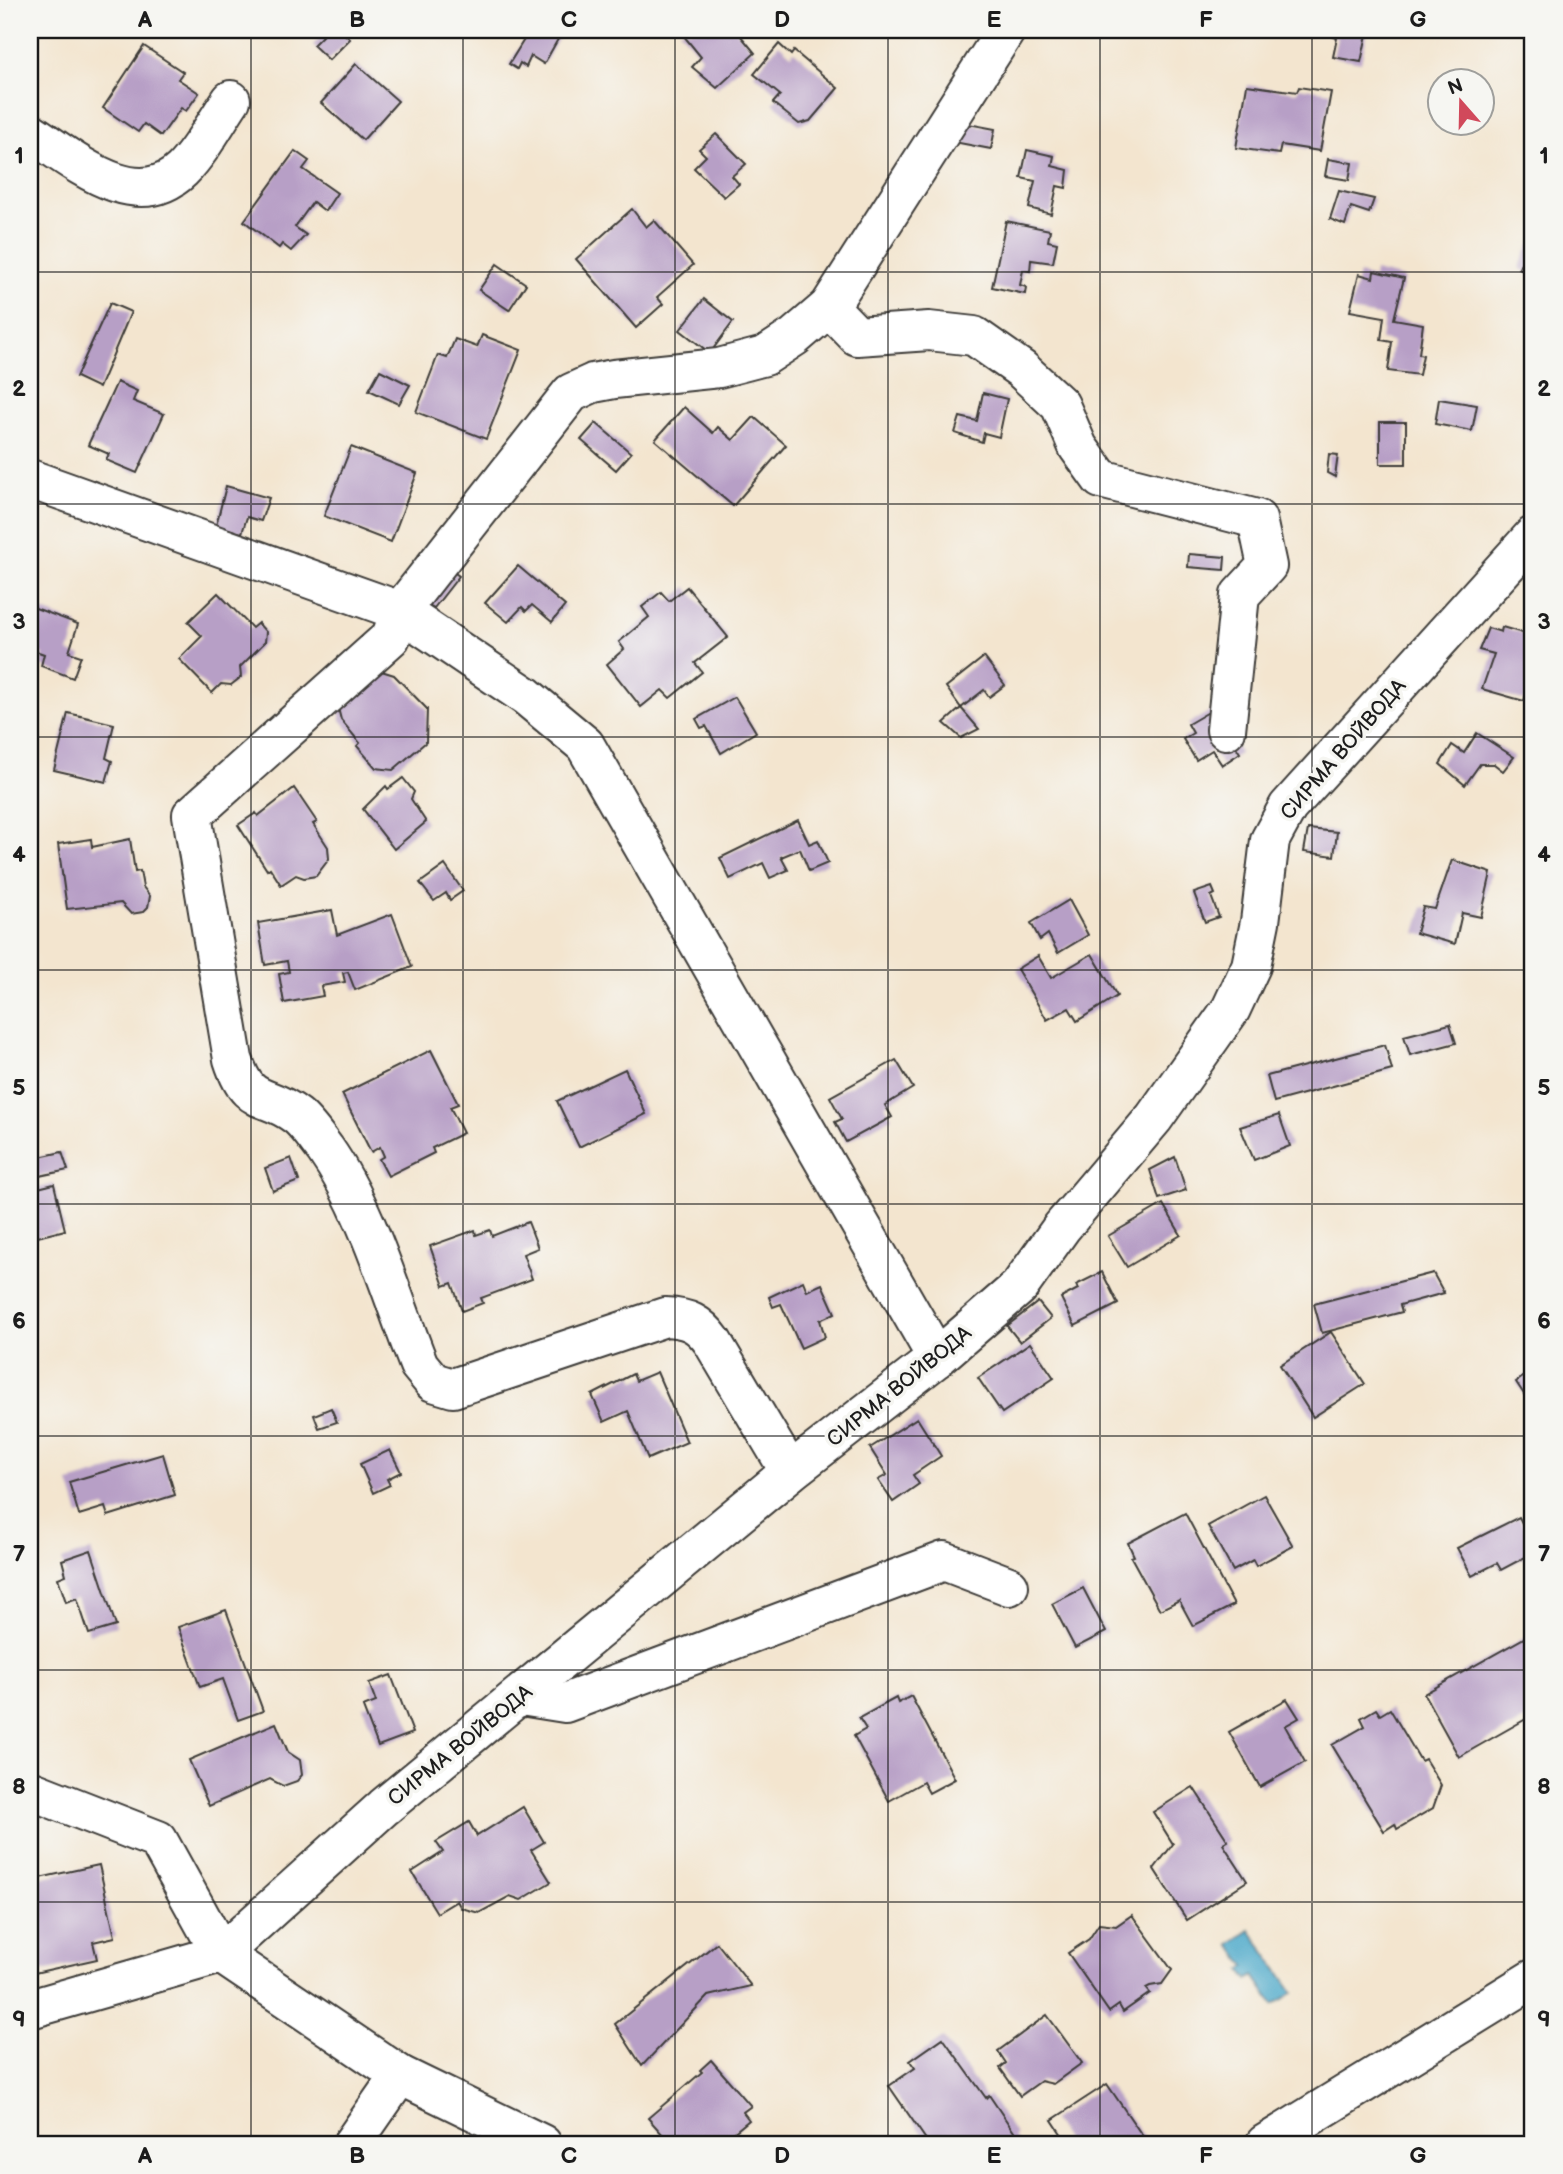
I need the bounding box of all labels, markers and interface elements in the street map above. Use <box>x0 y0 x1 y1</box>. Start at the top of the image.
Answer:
text: A <box>137 6 153 34</box>
text: B <box>349 6 365 34</box>
text: C <box>561 6 577 34</box>
text: D <box>774 6 790 34</box>
text: E <box>987 6 1002 34</box>
text: F <box>1199 6 1213 34</box>
text: G <box>1410 6 1427 34</box>
north arrow <box>1426 66 1496 136</box>
text: N <box>1445 74 1466 101</box>
text: 1 <box>14 142 24 170</box>
text: 1 <box>1539 142 1549 170</box>
text: 2 <box>12 375 26 403</box>
text: 2 <box>1537 375 1551 403</box>
text: 3 <box>12 608 26 636</box>
text: 3 <box>1537 608 1551 636</box>
street label: СИРМА ВОЙВОДА <box>1275 674 1412 825</box>
text: 4 <box>12 841 26 869</box>
text: 4 <box>1537 841 1551 869</box>
text: 5 <box>12 1074 26 1102</box>
text: 5 <box>1537 1074 1551 1102</box>
text: 6 <box>12 1307 26 1335</box>
text: 6 <box>1537 1307 1551 1335</box>
street label: СИРМА ВОЙВОДА <box>822 1320 977 1452</box>
text: 7 <box>13 1540 26 1568</box>
text: 7 <box>1538 1540 1551 1568</box>
street label: СИРМА ВОЙВОДА <box>383 1679 538 1811</box>
text: 8 <box>12 1773 26 1801</box>
text: 8 <box>1537 1773 1551 1801</box>
text: 9 <box>12 2006 26 2034</box>
text: 9 <box>1537 2006 1551 2034</box>
text: A <box>137 2142 153 2170</box>
text: B <box>349 2142 365 2170</box>
text: C <box>561 2142 577 2170</box>
text: D <box>774 2142 790 2170</box>
text: E <box>987 2142 1002 2170</box>
text: F <box>1199 2142 1213 2170</box>
text: G <box>1410 2142 1427 2170</box>

